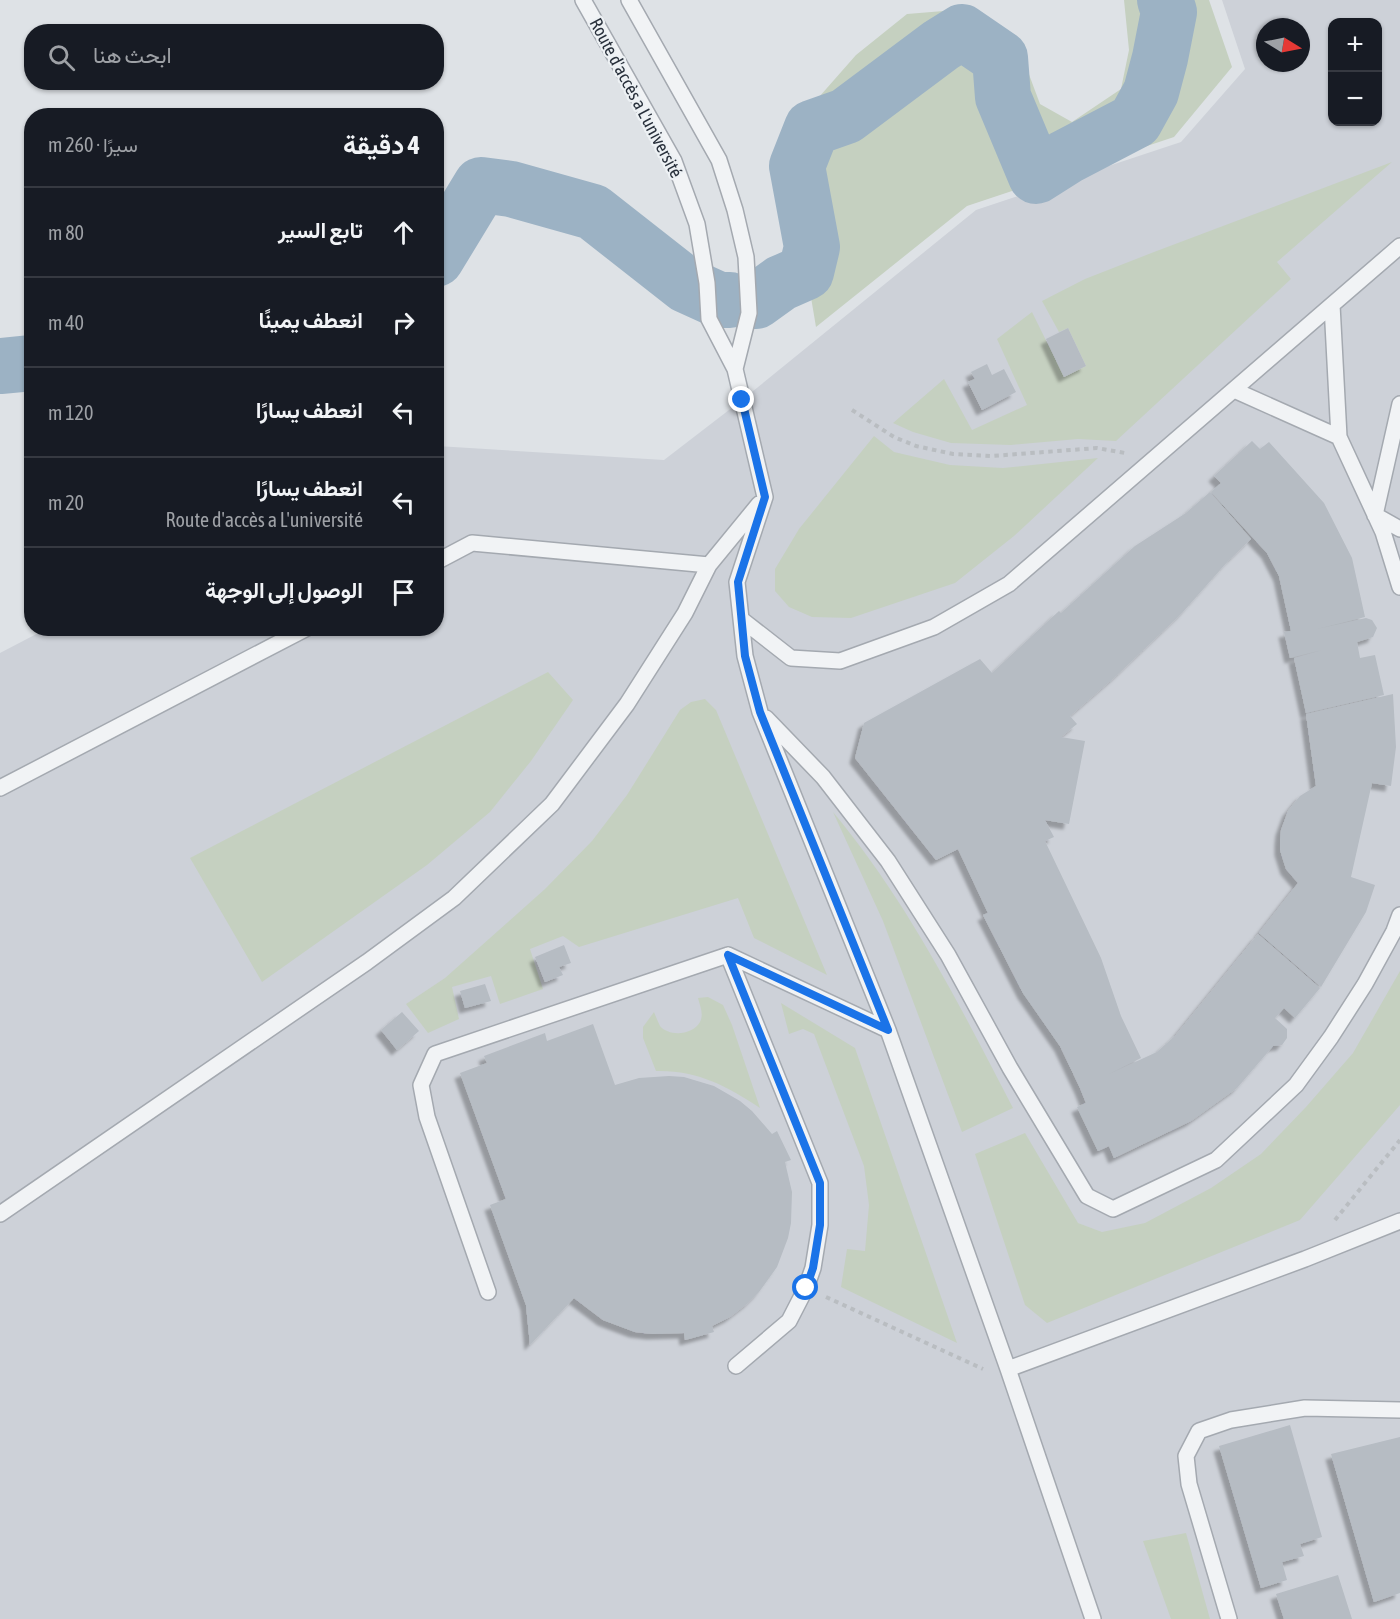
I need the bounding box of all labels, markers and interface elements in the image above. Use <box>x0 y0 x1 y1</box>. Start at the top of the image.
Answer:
street label: Route d'accès a L'université <box>585 14 687 181</box>
north arrow <box>1256 18 1310 72</box>
map controls <box>1328 18 1382 126</box>
button: + <box>1328 18 1382 72</box>
search box <box>24 24 444 90</box>
icon: search <box>45 41 78 74</box>
text: ابحث هنا <box>93 42 172 68</box>
button: − <box>1328 72 1382 126</box>
text: 4 دقيقة <box>343 130 420 160</box>
text: سيرًا · 260 m <box>48 133 138 156</box>
icon: ahead <box>387 216 420 249</box>
text: تابع السير <box>278 217 363 243</box>
text: 80 m <box>48 221 84 244</box>
icon: right <box>387 306 420 339</box>
text: انعطف يمينًا <box>259 307 363 333</box>
text: 40 m <box>48 311 84 334</box>
route end <box>728 386 754 412</box>
icon: left <box>387 396 420 429</box>
text: انعطف يسارًا <box>256 397 363 423</box>
text: 120 m <box>48 401 93 424</box>
text: انعطف يسارًا <box>256 475 363 501</box>
icon: left <box>387 486 420 519</box>
text: 20 m <box>48 491 84 514</box>
text: Route d'accès a L'université <box>165 508 363 531</box>
icon: arrive <box>387 576 420 609</box>
text: الوصول إلى الوجهة <box>205 577 363 603</box>
route start <box>792 1274 818 1300</box>

